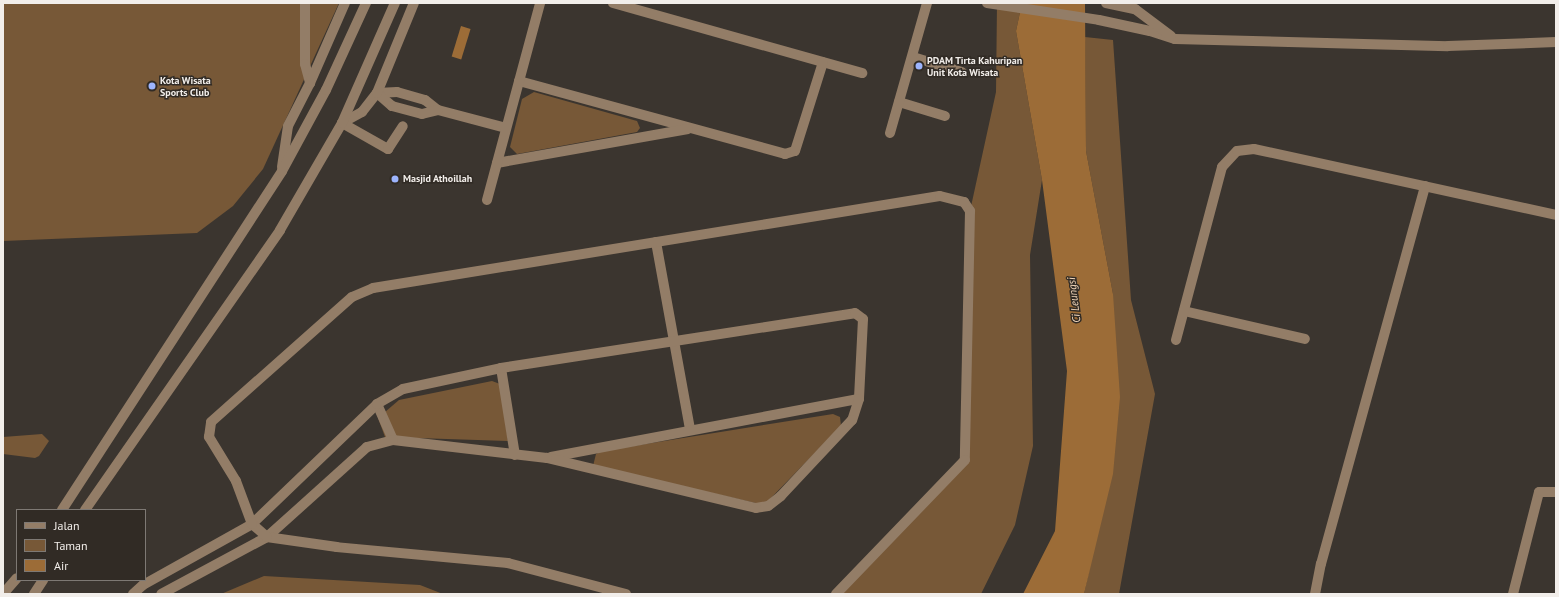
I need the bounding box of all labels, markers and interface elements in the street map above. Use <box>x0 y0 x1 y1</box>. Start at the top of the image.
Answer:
place label: PDAM Tirta Kahuripan Unit Kota Wisata <box>927 54 1022 78</box>
marker: PDAM Tirta Kahuripan Unit Kota Wisata <box>914 61 924 71</box>
place label: Kota Wisata Sports Club <box>160 74 211 98</box>
marker: Kota Wisata Sports Club <box>147 81 157 91</box>
place label: Masjid Athoillah <box>403 173 473 185</box>
marker: Masjid Athoillah <box>390 174 400 184</box>
water label: Ci Leungsi <box>1065 276 1083 324</box>
legend <box>16 509 146 581</box>
text: Jalan <box>54 518 79 533</box>
text: Taman <box>54 538 88 553</box>
text: Air <box>54 558 68 573</box>

